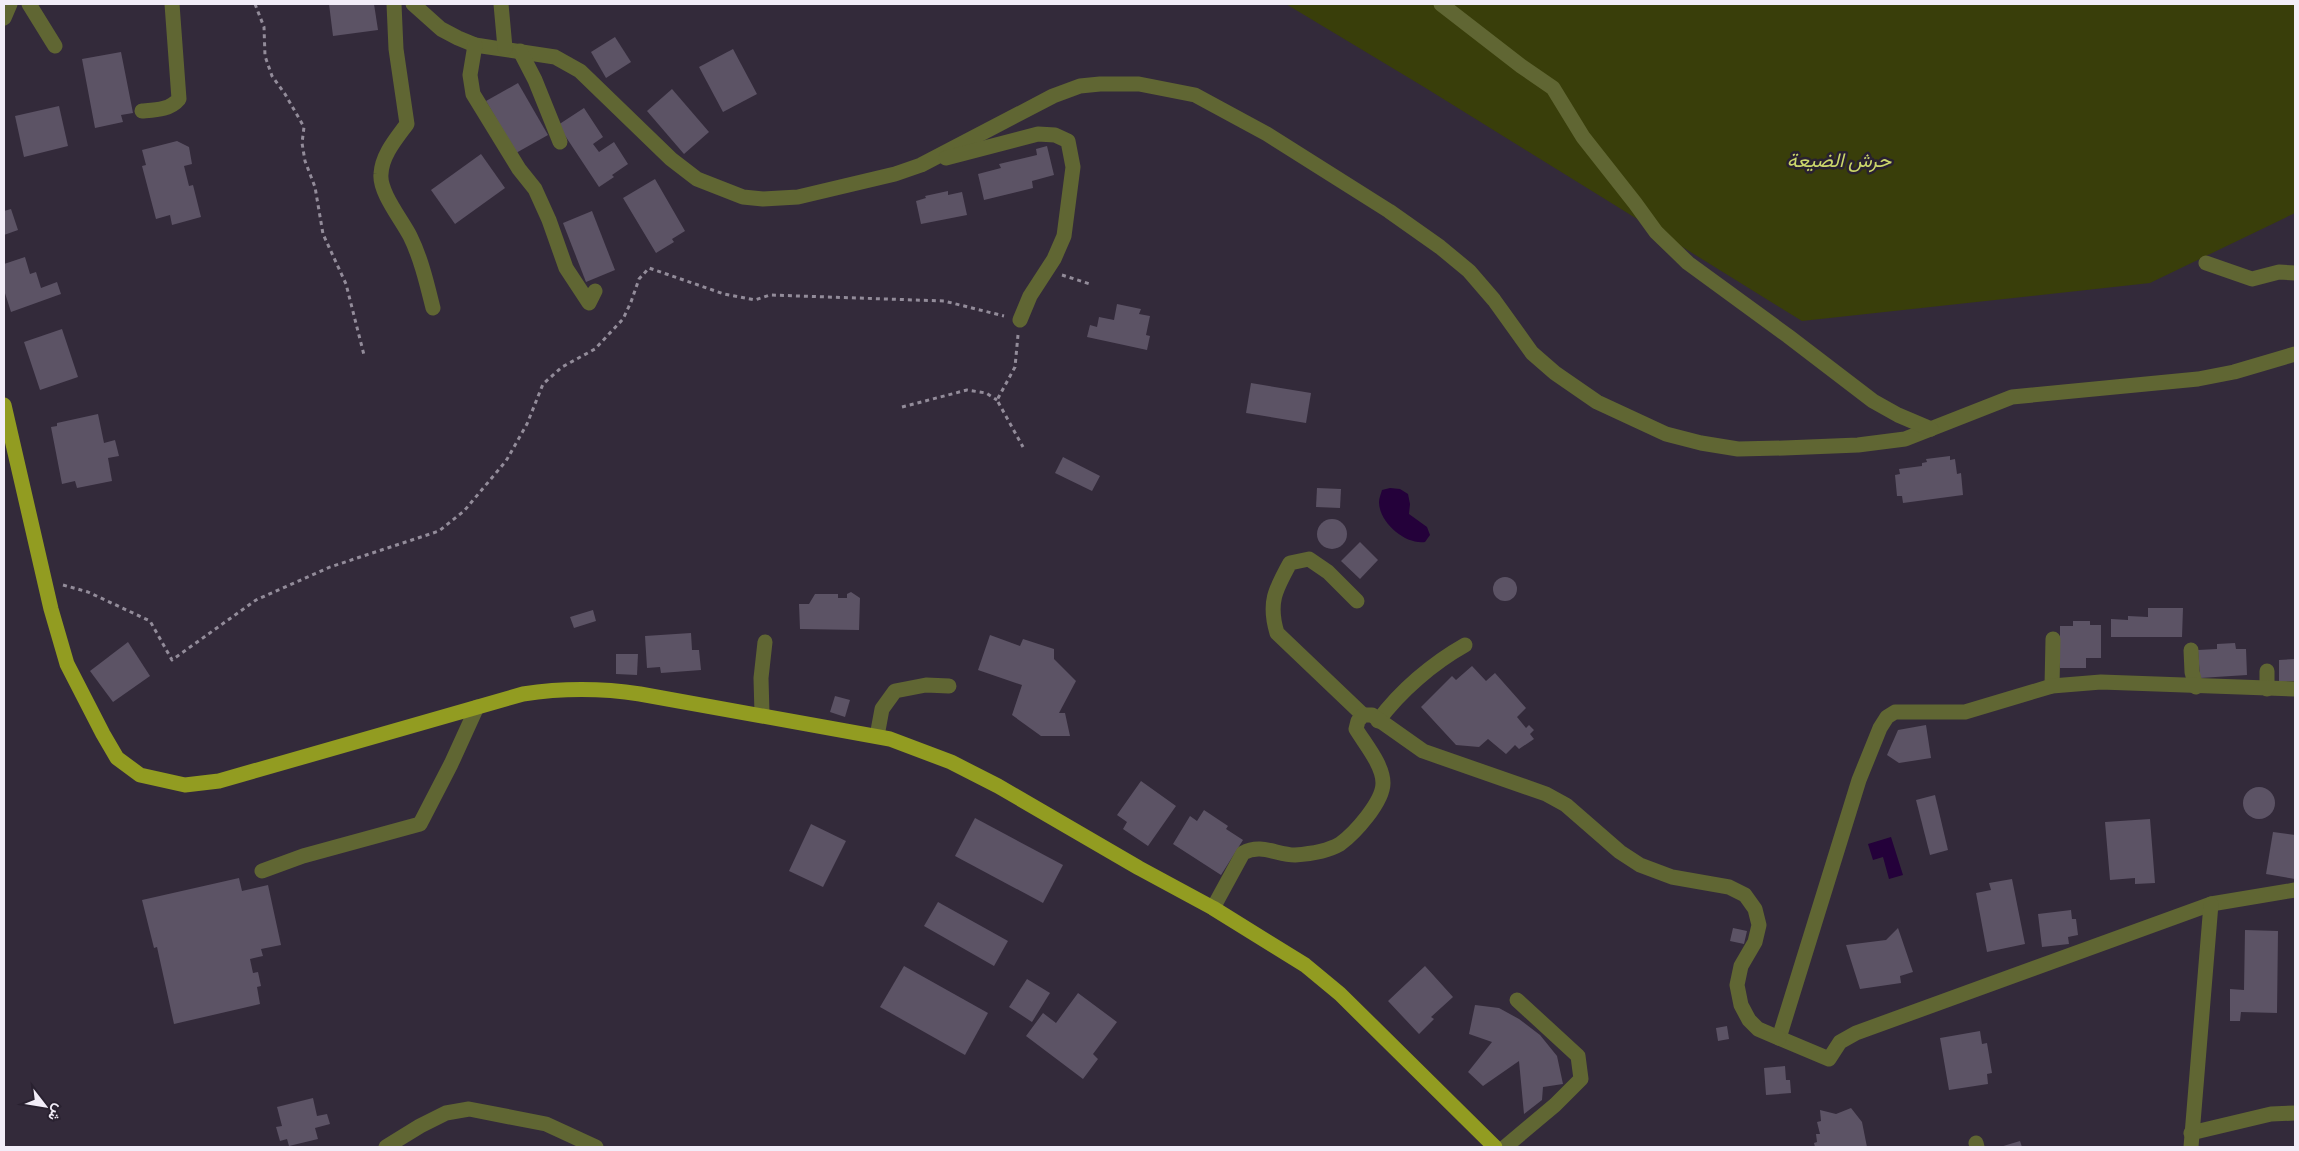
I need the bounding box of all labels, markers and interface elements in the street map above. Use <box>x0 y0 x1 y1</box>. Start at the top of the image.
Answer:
park label: حرش الضيعة <box>1787 148 1892 173</box>
north arrow <box>20 1081 70 1131</box>
text: ش <box>44 1101 67 1124</box>

